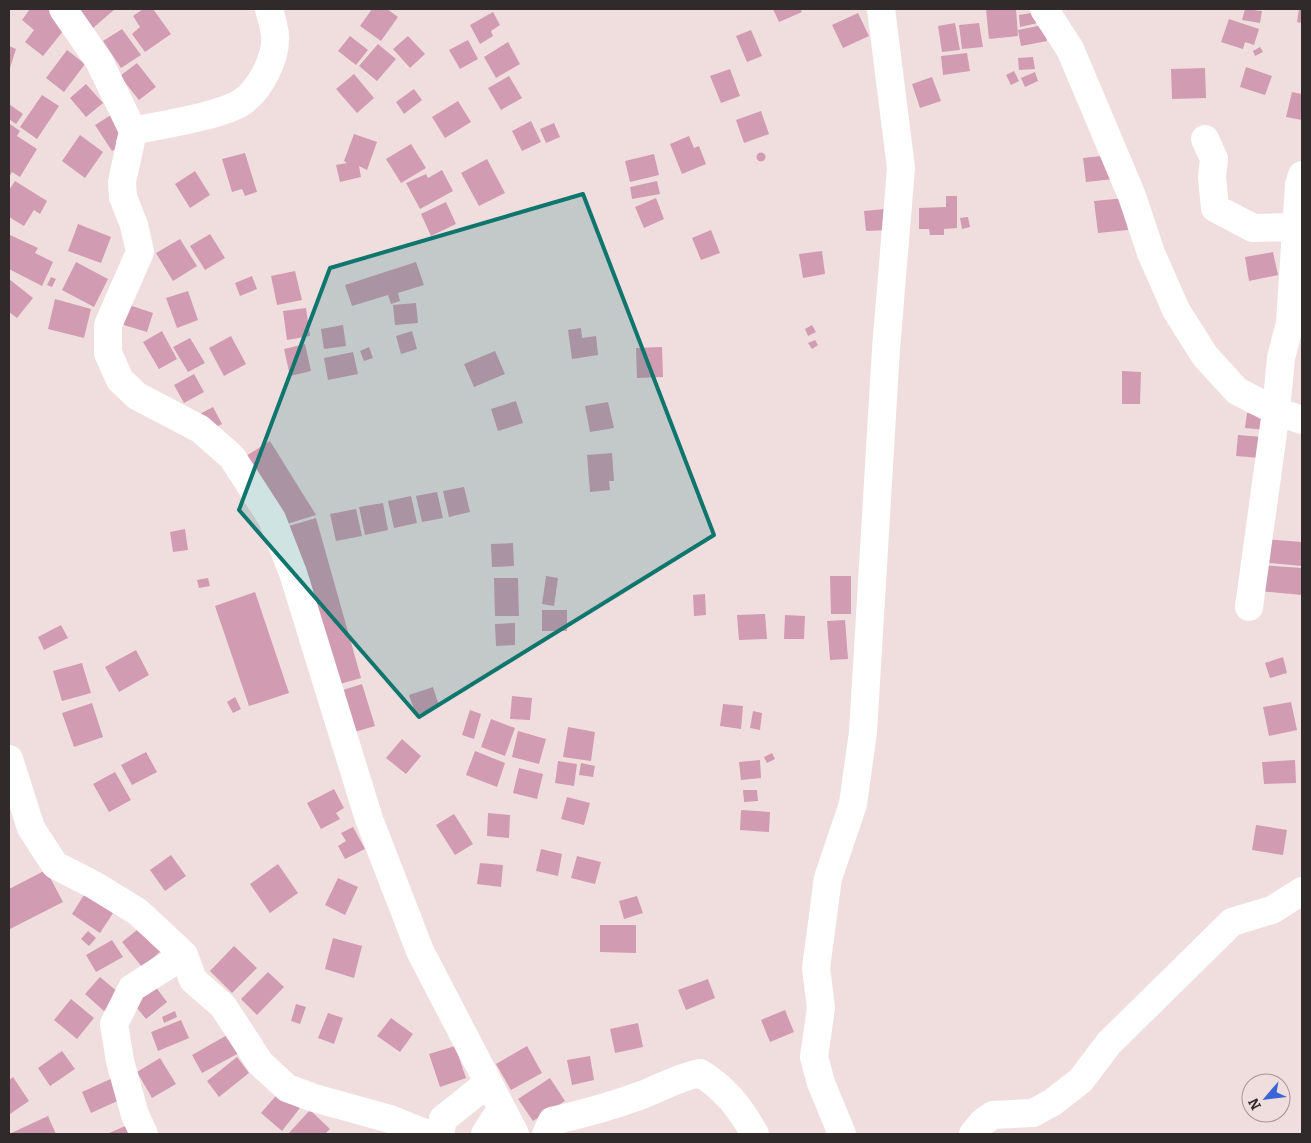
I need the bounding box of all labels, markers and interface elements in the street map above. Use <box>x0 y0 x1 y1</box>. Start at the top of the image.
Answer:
north arrow <box>1241 1073 1291 1123</box>
text: N <box>1245 1095 1265 1113</box>

